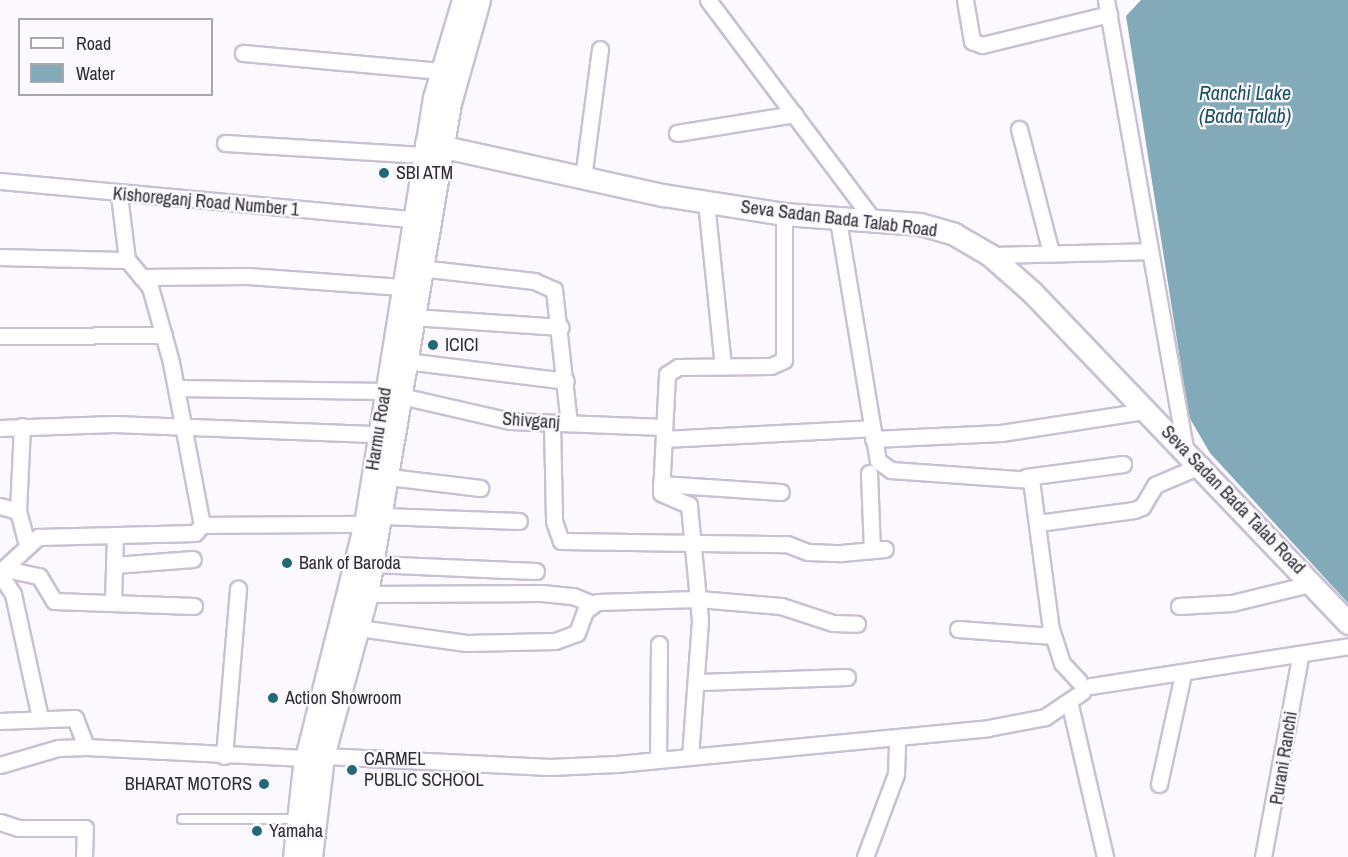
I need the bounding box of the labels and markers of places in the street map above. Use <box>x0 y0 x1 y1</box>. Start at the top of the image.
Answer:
place label: SBI ATM <box>396 162 454 184</box>
marker: SBI ATM <box>377 166 391 180</box>
place label: ICICI <box>445 334 479 356</box>
marker: ICICI <box>426 338 440 352</box>
place label: Bank of Baroda <box>299 552 401 574</box>
marker: Bank of Baroda <box>280 556 294 570</box>
place label: Action Showroom <box>285 687 401 709</box>
marker: Action Showroom <box>266 691 280 705</box>
place label: CARMEL PUBLIC SCHOOL <box>364 749 484 792</box>
marker: CARMEL PUBLIC SCHOOL <box>345 763 359 777</box>
place label: BHARAT MOTORS <box>125 773 252 795</box>
marker: BHARAT MOTORS <box>257 777 271 791</box>
place label: Yamaha <box>269 820 323 842</box>
marker: Yamaha <box>250 824 264 838</box>

